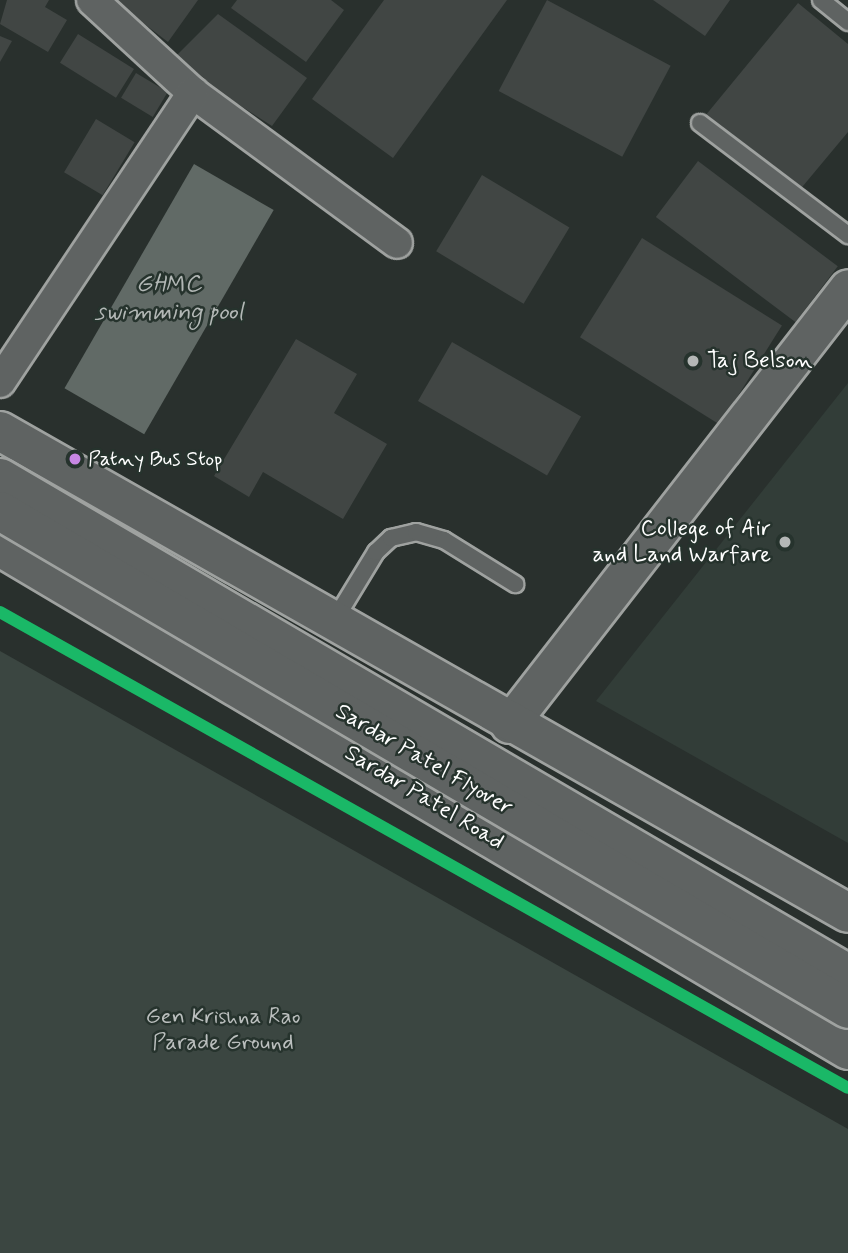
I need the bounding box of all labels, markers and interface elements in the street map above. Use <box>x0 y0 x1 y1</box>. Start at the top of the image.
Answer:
water label: GHMC swimming pool <box>95 271 243 327</box>
place label: Taj Belson <box>707 347 806 375</box>
marker: Taj Belson <box>685 353 701 369</box>
place label: Patny Bus Stop <box>88 446 224 472</box>
marker: Patny Bus Stop <box>68 452 82 466</box>
place label: College of Air and Land Warfare <box>591 515 771 569</box>
marker: College of Air and Land Warfare <box>777 534 793 550</box>
street label: Sardar Patel Flyover <box>333 700 515 820</box>
street label: Sardar Patel Road <box>343 742 505 854</box>
park label: Gen Krishna Rao Parade Ground <box>143 1003 303 1057</box>

